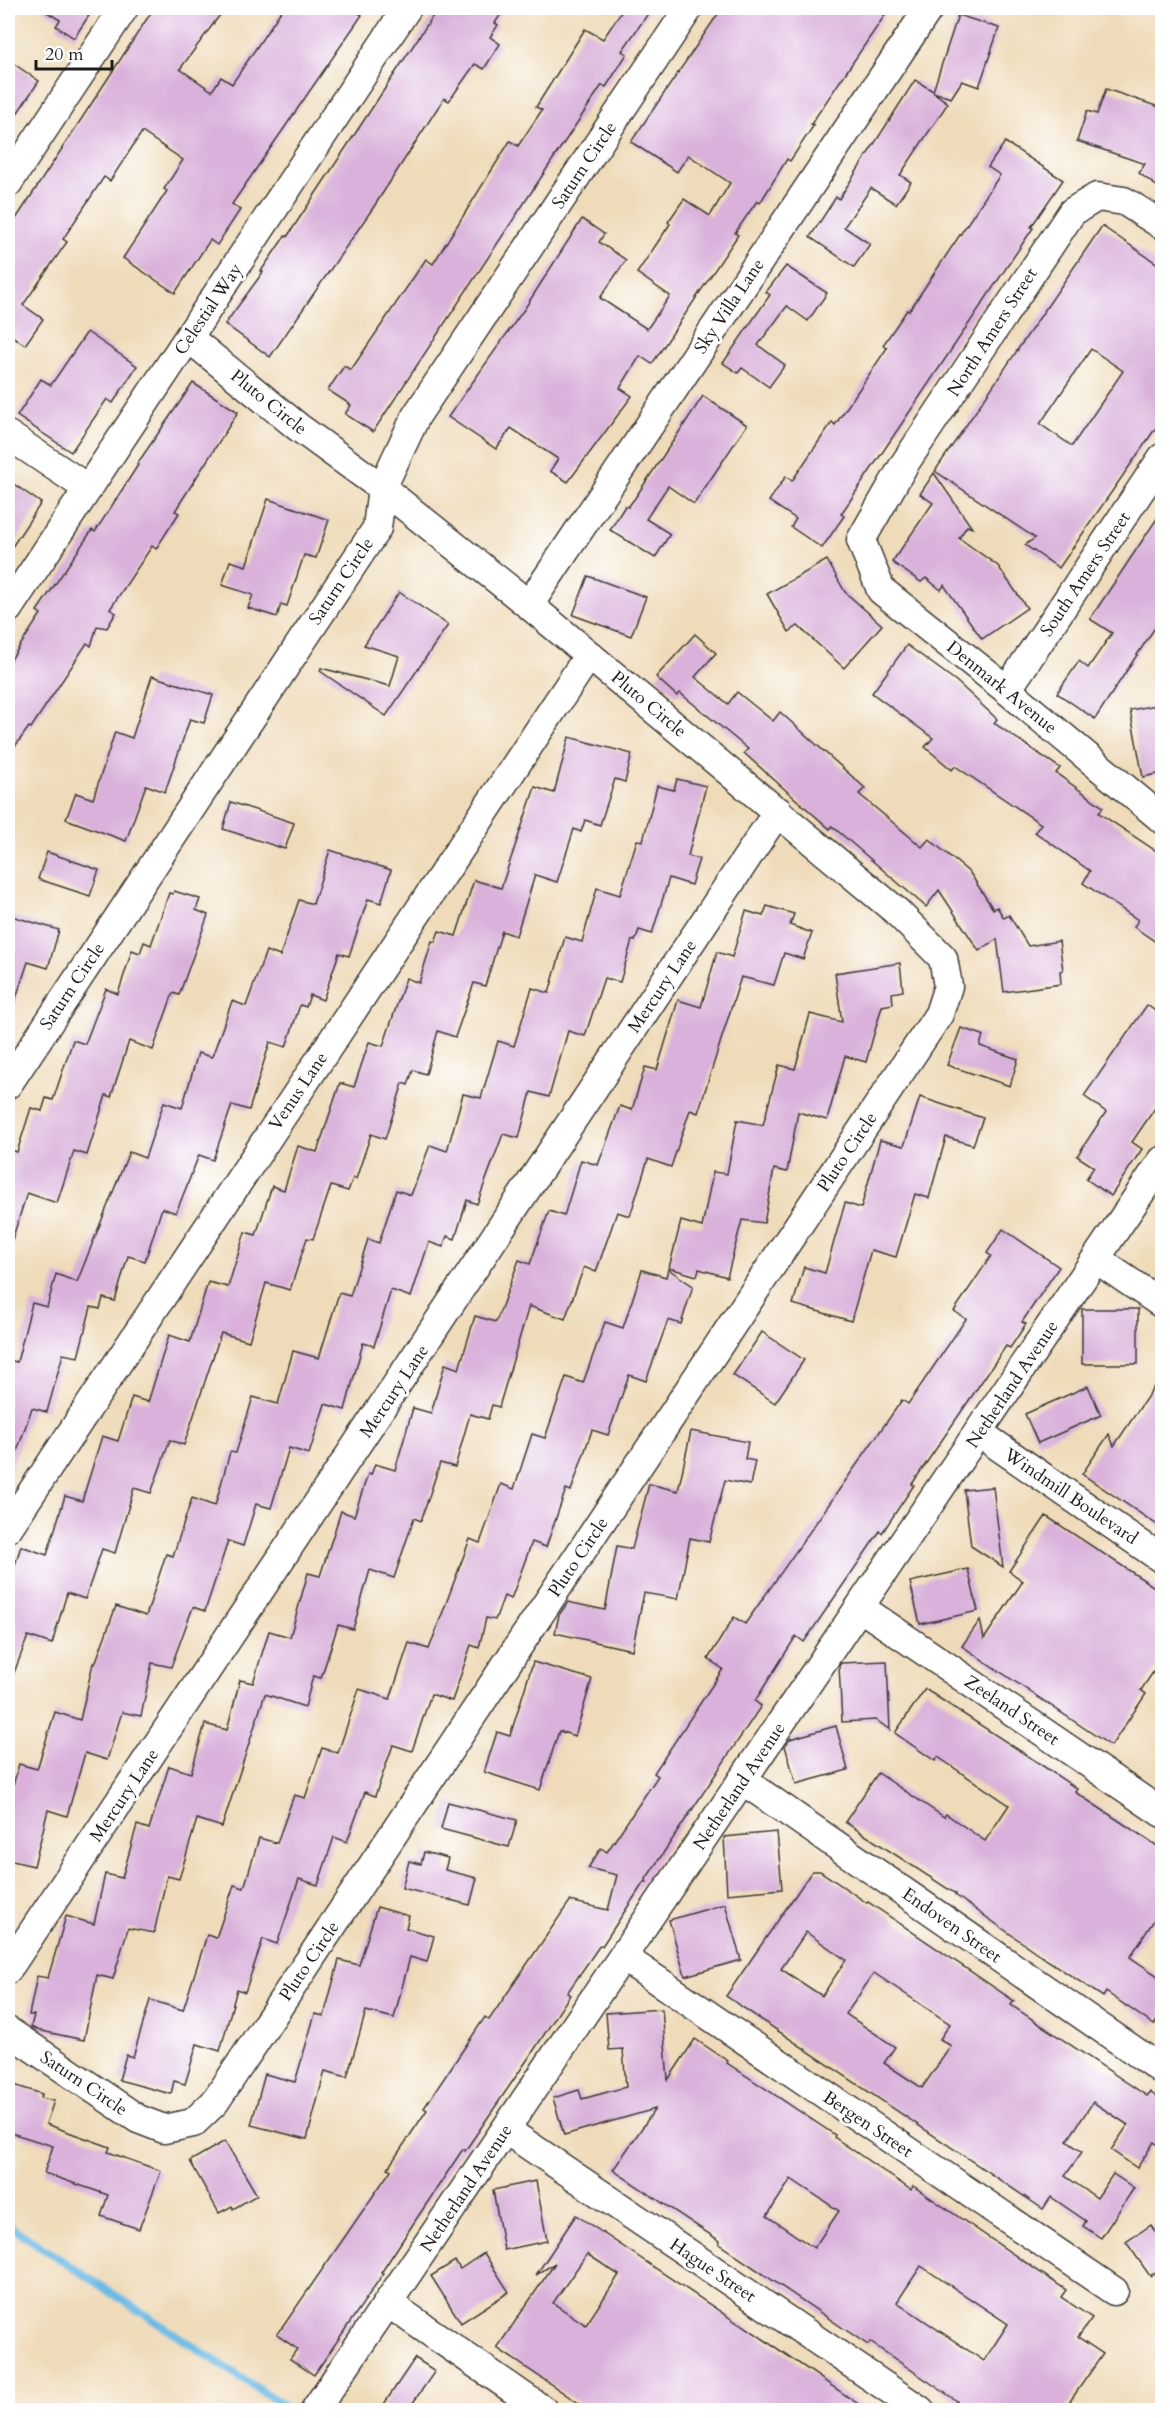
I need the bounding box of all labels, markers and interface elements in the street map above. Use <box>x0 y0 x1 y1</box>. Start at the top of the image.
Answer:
scale bar <box>36 33 112 71</box>
text: 20 m <box>45 42 84 67</box>
street label: Saturn Circle <box>546 117 623 214</box>
street label: Sky Villa Lane <box>688 254 771 359</box>
street label: Celestial Way <box>168 258 249 360</box>
street label: North Amers Street <box>941 263 1044 402</box>
street label: Pluto Circle <box>225 364 312 441</box>
street label: South Amers Street <box>1034 507 1137 642</box>
street label: Saturn Circle <box>303 533 380 630</box>
street label: Denmark Avenue <box>941 635 1062 740</box>
street label: Pluto Circle <box>606 665 692 743</box>
street label: Mercury Lane <box>622 935 703 1038</box>
street label: Saturn Circle <box>34 938 111 1035</box>
street label: Venus Lane <box>263 1047 334 1135</box>
street label: Pluto Circle <box>811 1107 883 1197</box>
street label: Netherland Avenue <box>960 1315 1064 1453</box>
street label: Mercury Lane <box>354 1340 435 1443</box>
street label: Windmill Boulevard <box>998 1442 1143 1551</box>
street label: Pluto Circle <box>542 1512 614 1602</box>
street label: Zeeland Street <box>959 1669 1064 1752</box>
street label: Netherland Avenue <box>687 1717 791 1855</box>
street label: Mercury Lane <box>84 1744 165 1847</box>
street label: Endoven Street <box>897 1882 1007 1969</box>
street label: Pluto Circle <box>273 1916 345 2006</box>
street label: Saturn Circle <box>35 2045 132 2122</box>
street label: Bergen Street <box>818 2085 918 2164</box>
street label: Netherland Avenue <box>414 2119 518 2257</box>
street label: Hague Street <box>665 2232 761 2309</box>

